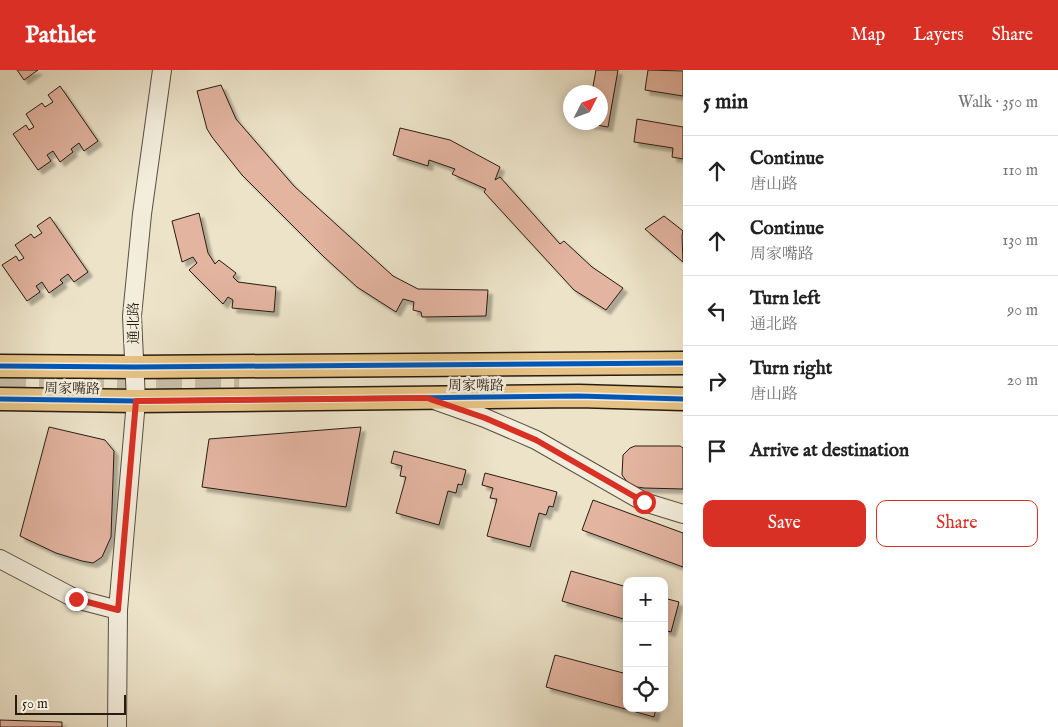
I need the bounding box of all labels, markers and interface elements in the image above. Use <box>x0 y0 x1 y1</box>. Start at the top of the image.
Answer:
text: Pathlet <box>25 20 96 51</box>
text: Map <box>851 24 885 47</box>
text: Layers <box>913 24 964 47</box>
text: Share <box>992 24 1033 47</box>
north arrow <box>563 85 608 130</box>
text: 5 min <box>703 89 748 116</box>
text: Walk · 350 m <box>958 93 1038 113</box>
text: Continue <box>750 147 824 171</box>
icon: ahead <box>703 157 731 185</box>
text: 110 m <box>1002 161 1038 181</box>
text: 唐山路 <box>750 175 798 195</box>
text: Continue <box>750 217 824 241</box>
icon: ahead <box>703 227 731 255</box>
text: 130 m <box>1002 231 1038 251</box>
text: 周家嘴路 <box>750 245 814 265</box>
text: Turn left <box>750 287 821 311</box>
icon: left <box>703 297 731 325</box>
text: 90 m <box>1007 301 1038 321</box>
street label: 通北路 <box>125 302 143 344</box>
text: 通北路 <box>750 315 798 335</box>
text: Turn right <box>750 357 832 381</box>
icon: right <box>703 367 731 395</box>
text: 20 m <box>1007 371 1038 391</box>
street label: 周家嘴路 <box>448 377 504 395</box>
street label: 周家嘴路 <box>44 380 100 398</box>
text: 唐山路 <box>750 385 798 405</box>
icon: arrive <box>703 437 731 465</box>
text: Arrive at destination <box>750 439 909 463</box>
route start <box>633 491 656 514</box>
button: Save <box>703 500 866 547</box>
button: Share <box>876 500 1038 547</box>
map controls <box>623 577 668 712</box>
button: + <box>623 577 668 622</box>
route end <box>65 588 88 611</box>
button: − <box>623 622 668 667</box>
button: locate <box>623 667 668 712</box>
scale bar <box>15 692 126 715</box>
text: 50 m <box>22 695 48 713</box>

